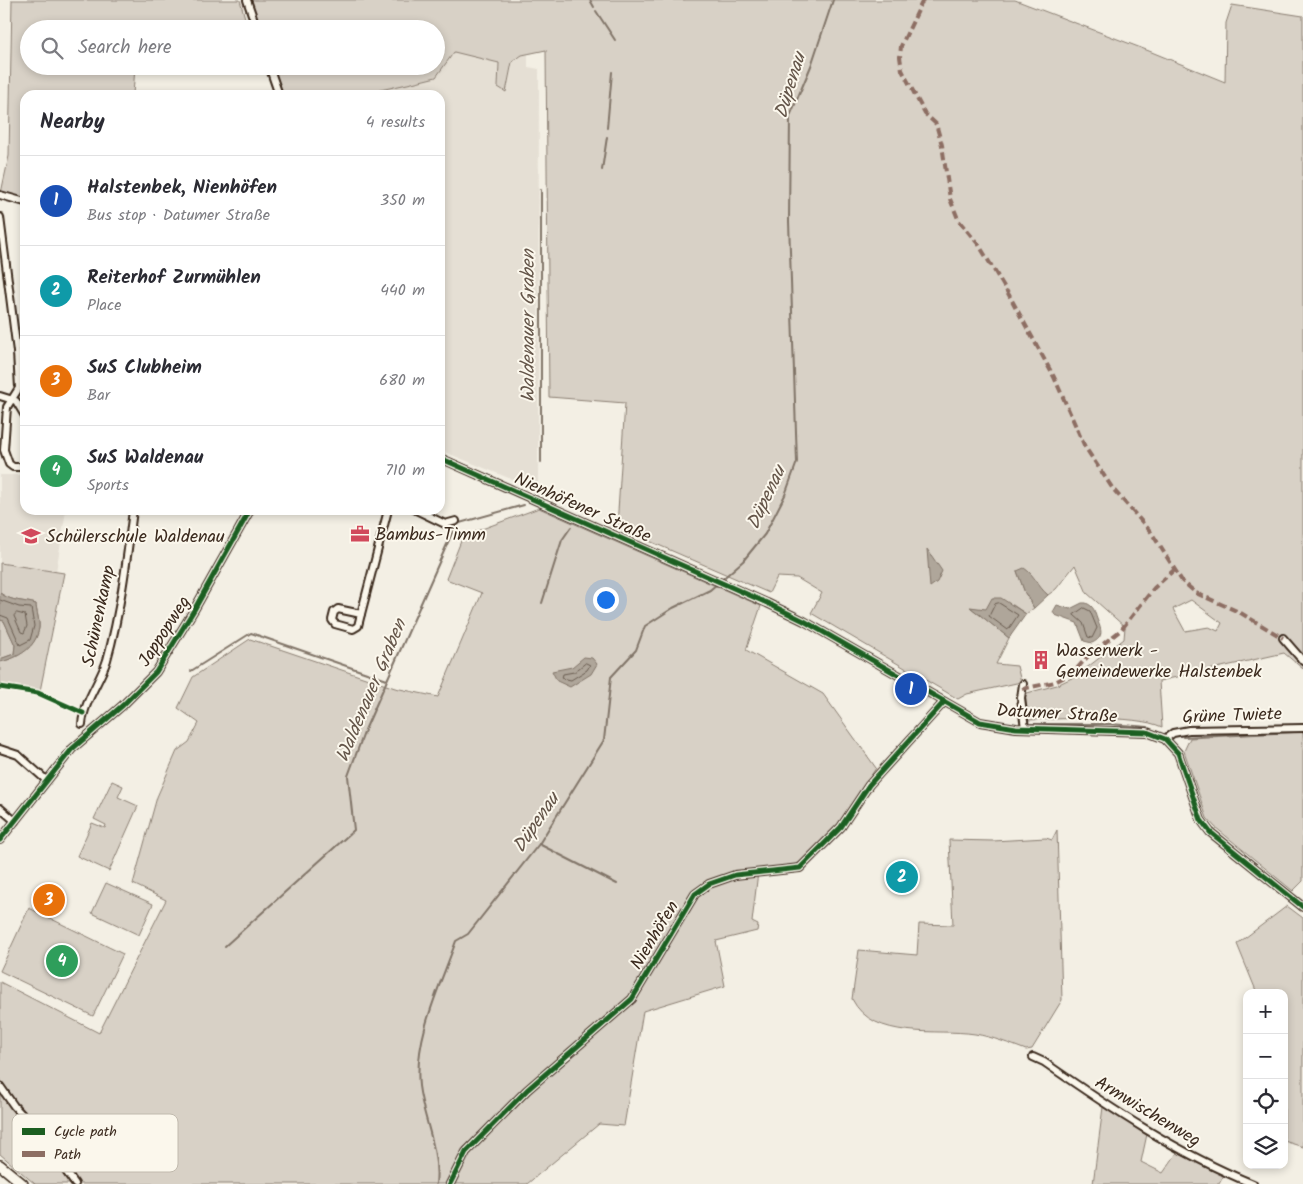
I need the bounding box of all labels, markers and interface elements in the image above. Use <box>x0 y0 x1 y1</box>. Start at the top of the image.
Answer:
search box <box>20 20 445 75</box>
text: Search here <box>78 33 172 63</box>
icon: search <box>38 34 66 62</box>
water label: Düpenau <box>767 47 816 122</box>
text: Nearby <box>40 106 105 139</box>
text: 4 results <box>366 110 425 135</box>
text: Halstenbek, Nienhöfen <box>87 173 277 203</box>
text: 1 <box>54 188 58 213</box>
text: 350 m <box>380 188 425 213</box>
text: Bus stop · Datumer Straße <box>87 203 270 228</box>
water label: Waldenauer Graben <box>514 248 544 402</box>
text: Reiterhof Zurmühlen <box>87 263 261 293</box>
text: 2 <box>51 278 61 303</box>
text: 440 m <box>380 278 425 303</box>
text: Place <box>87 293 121 318</box>
text: SuS Clubheim <box>87 353 202 383</box>
text: 3 <box>52 368 60 393</box>
text: 680 m <box>379 368 425 393</box>
text: Bar <box>87 383 110 408</box>
text: SuS Waldenau <box>87 443 203 473</box>
text: 4 <box>52 458 60 483</box>
text: 710 m <box>385 458 425 483</box>
water label: Düpenau <box>739 459 795 535</box>
street label: Nienhöfener Straße <box>509 465 656 552</box>
text: Sports <box>87 473 129 498</box>
place label: Bambus-Timm <box>375 521 486 550</box>
place label: Schülerschule Waldenau <box>46 523 225 552</box>
office icon: Bambus-Timm <box>349 523 371 545</box>
school or university icon: Schülerschule Waldenau <box>20 525 42 547</box>
street label: Schünenkamp <box>75 563 124 670</box>
your location <box>593 587 619 613</box>
street label: Jappopweg <box>131 591 199 673</box>
water label: Waldenauer Graben <box>328 613 416 767</box>
place label: Wasserwerk - Gemeindewerke Halstenbek <box>1056 637 1262 687</box>
building icon: Wasserwerk - Gemeindewerke Halstenbek <box>1030 649 1052 671</box>
pin: 1 <box>895 670 927 708</box>
street label: Datumer Straße <box>996 697 1118 732</box>
street label: Grüne Twiete <box>1182 700 1282 733</box>
water label: Düpenau <box>505 785 569 859</box>
pin: 2 <box>886 858 918 896</box>
pin: 3 <box>33 881 65 919</box>
street label: Nienhöfen <box>623 896 687 976</box>
pin: 4 <box>46 942 78 980</box>
map controls <box>1243 989 1288 1169</box>
button: + <box>1243 989 1288 1034</box>
button: − <box>1243 1034 1288 1079</box>
street label: Armwischenweg <box>1089 1069 1206 1155</box>
button: locate <box>1243 1079 1288 1124</box>
legend <box>12 1114 178 1172</box>
text: Cycle path <box>54 1121 117 1143</box>
button: layers <box>1243 1124 1288 1169</box>
text: Path <box>54 1144 81 1166</box>

